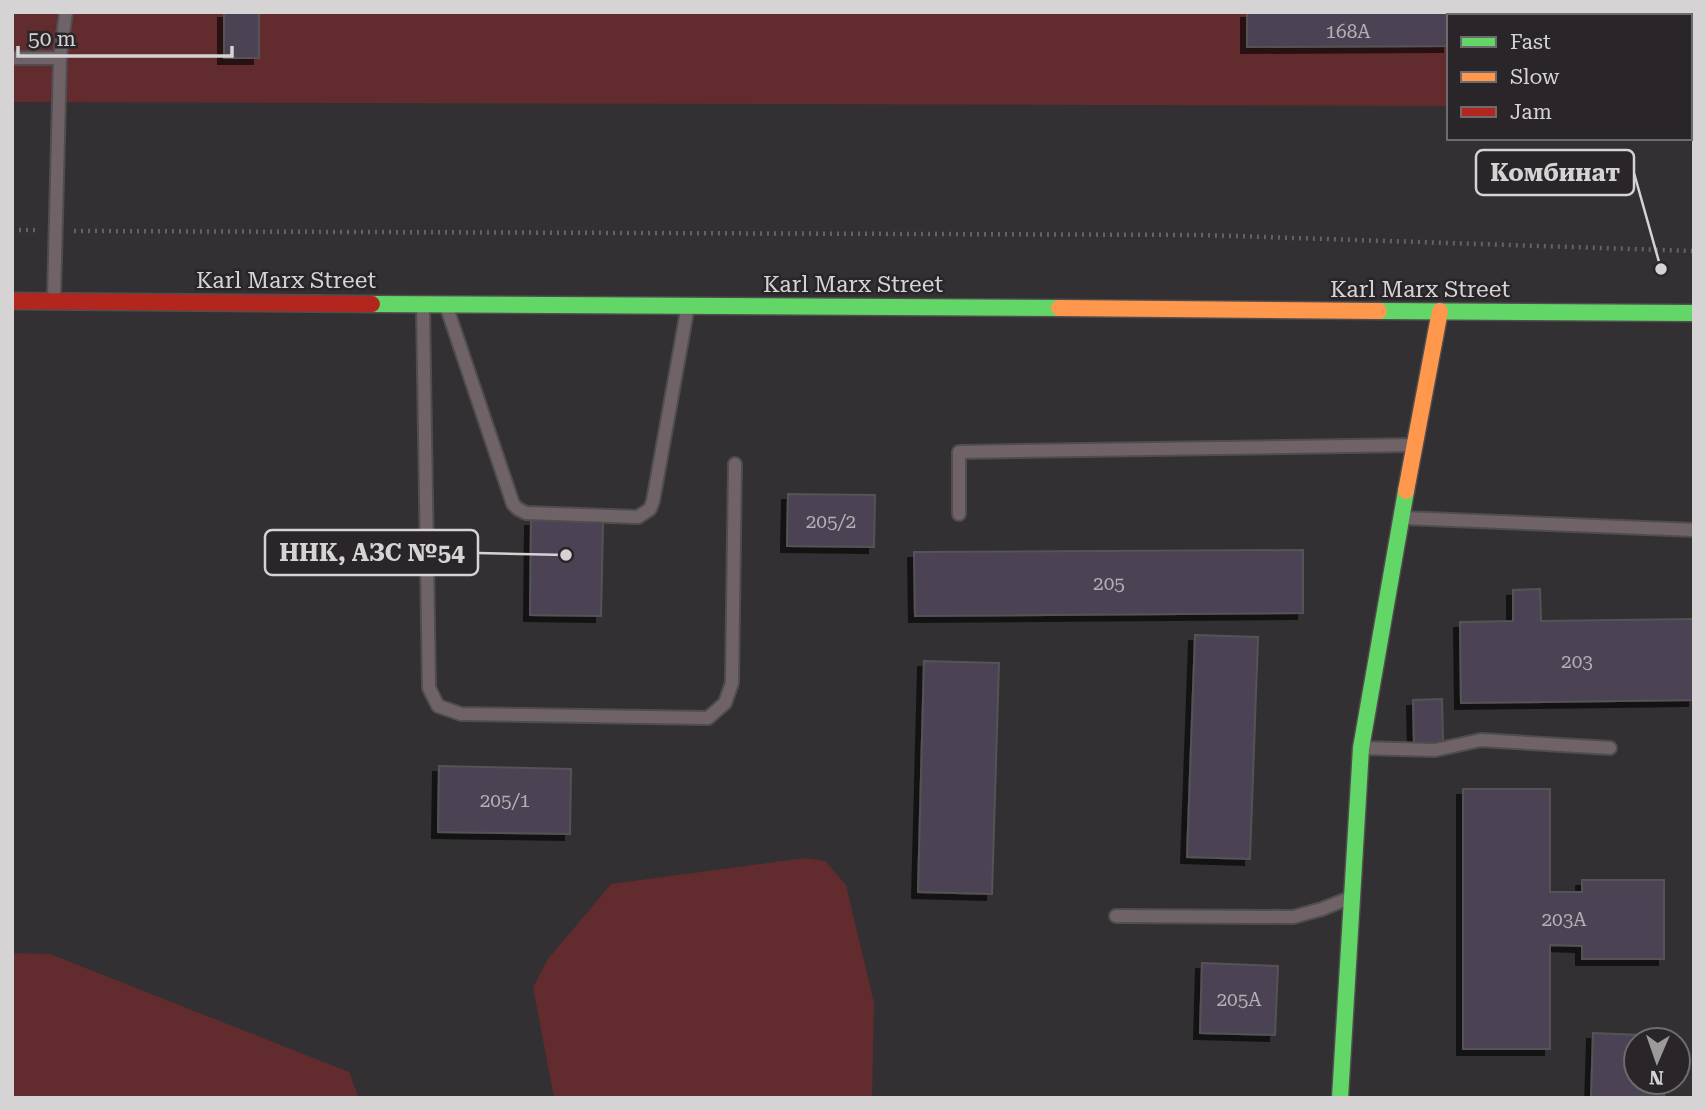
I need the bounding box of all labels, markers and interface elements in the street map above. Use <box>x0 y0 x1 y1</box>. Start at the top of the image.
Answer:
scale bar <box>18 14 231 58</box>
legend <box>1447 14 1692 140</box>
house number: 168А <box>1325 20 1371 43</box>
text: 50 m <box>28 27 76 51</box>
text: Fast <box>1510 30 1551 54</box>
text: Slow <box>1510 65 1560 89</box>
text: Jam <box>1510 100 1552 124</box>
callout: Комбинат <box>1476 150 1634 195</box>
text: Комбинат <box>1490 159 1620 187</box>
street label: Karl Marx Street <box>196 267 376 294</box>
street label: Karl Marx Street <box>763 271 943 298</box>
street label: Karl Marx Street <box>1330 276 1510 303</box>
house number: 205/2 <box>806 510 856 533</box>
callout: ННК, АЗС №54 <box>265 530 478 575</box>
text: ННК, АЗС №54 <box>279 539 465 567</box>
house number: 205 <box>1093 572 1125 595</box>
house number: 203 <box>1561 650 1593 673</box>
house number: 205/1 <box>480 789 530 812</box>
house number: 203А <box>1541 908 1587 931</box>
house number: 205А <box>1216 988 1262 1011</box>
north arrow <box>1622 1026 1692 1096</box>
text: N <box>1648 1066 1664 1089</box>

